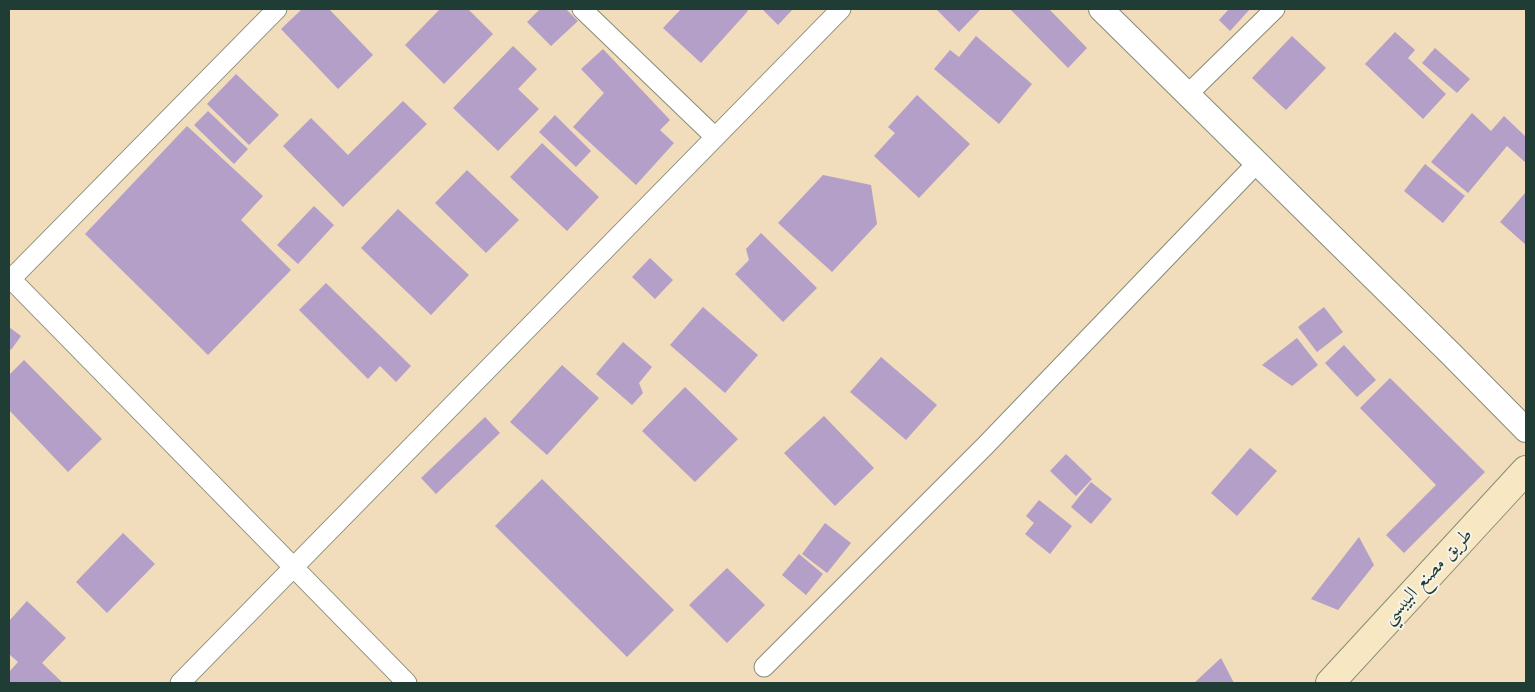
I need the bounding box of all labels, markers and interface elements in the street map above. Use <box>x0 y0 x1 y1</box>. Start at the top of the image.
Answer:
street label: طريق مصنع البيبسي <box>1378 524 1478 630</box>

